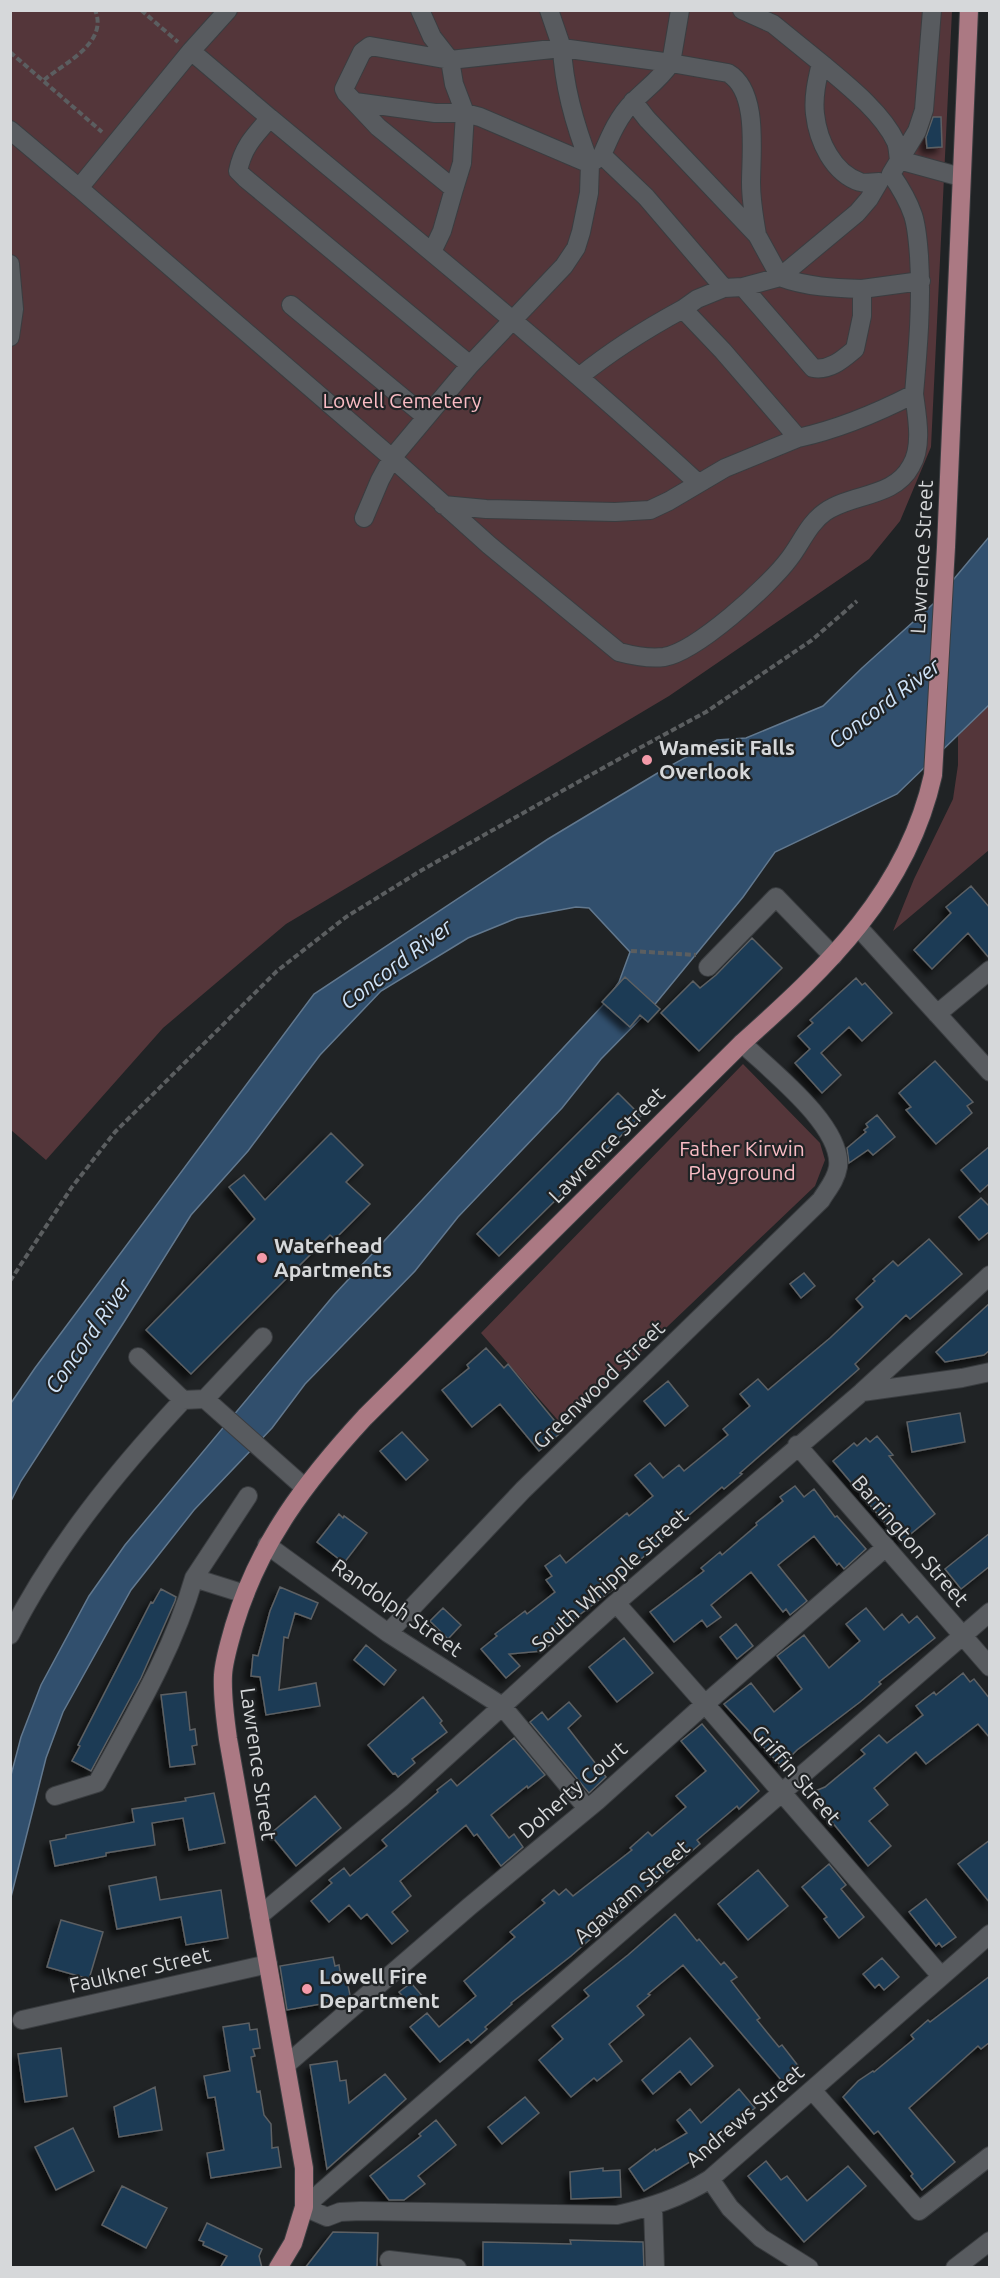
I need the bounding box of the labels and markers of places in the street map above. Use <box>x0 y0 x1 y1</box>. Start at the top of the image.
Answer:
place label: Wamesit Falls Overlook <box>659 735 795 783</box>
marker: Wamesit Falls Overlook <box>640 753 654 767</box>
place label: Waterhead Apartments <box>274 1233 392 1281</box>
marker: Waterhead Apartments <box>255 1251 269 1265</box>
place label: Lowell Fire Department <box>319 1964 440 2012</box>
marker: Lowell Fire Department <box>300 1982 314 1996</box>

